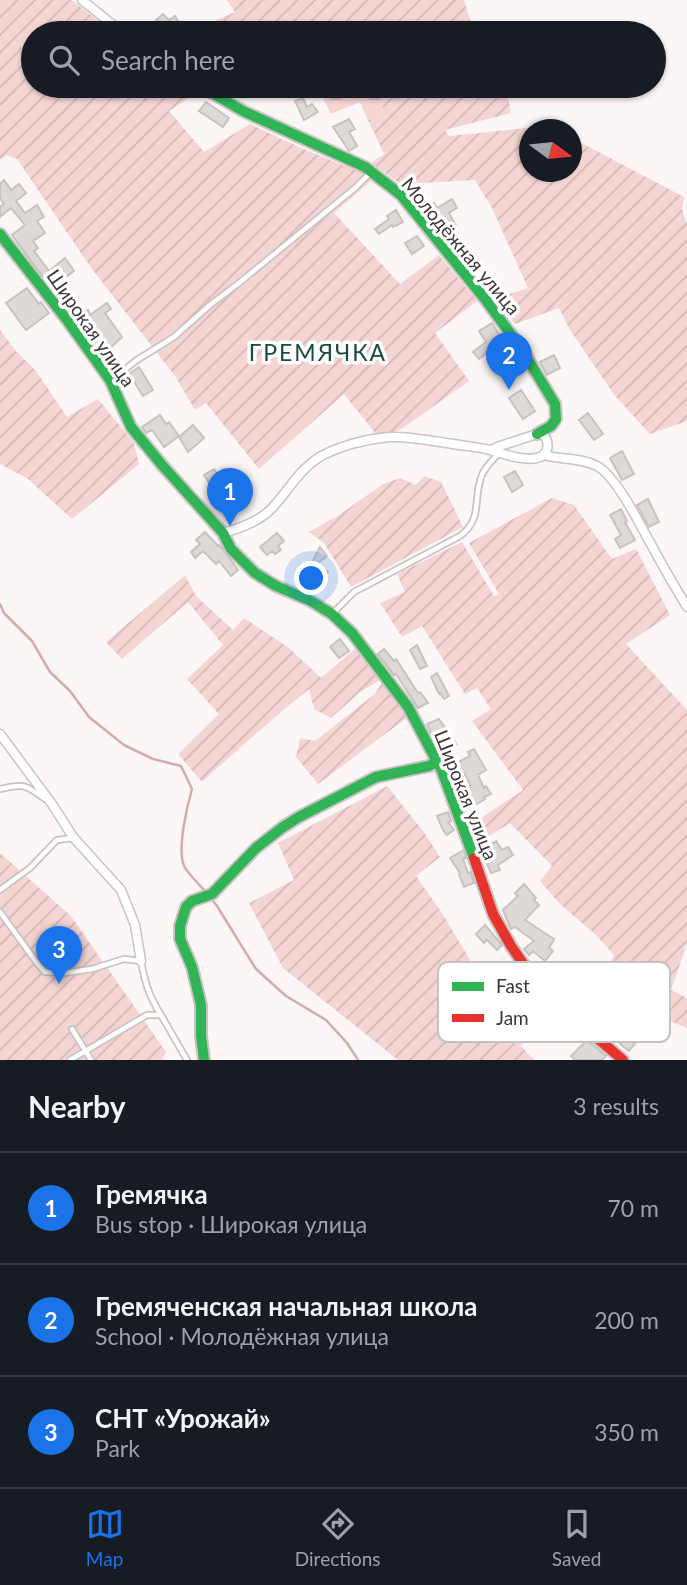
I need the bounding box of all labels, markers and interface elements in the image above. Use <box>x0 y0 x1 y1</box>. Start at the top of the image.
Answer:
search box <box>21 21 666 98</box>
icon: search <box>45 41 83 79</box>
text: Search here <box>101 44 235 76</box>
north arrow <box>519 119 582 182</box>
street label: Молодёжная улица <box>397 172 526 319</box>
street label: Широкая улица <box>42 265 140 391</box>
pin: 2 <box>486 332 532 390</box>
district label: ГРЕМЯЧКА <box>249 338 387 366</box>
pin: 1 <box>207 468 253 526</box>
your location <box>294 561 328 595</box>
street label: Широкая улица <box>430 726 503 863</box>
pin: 3 <box>36 926 82 984</box>
legend <box>438 962 670 1042</box>
text: Fast <box>496 974 530 997</box>
text: Jam <box>496 1006 529 1029</box>
text: Nearby <box>28 1088 126 1124</box>
text: 3 results <box>573 1092 659 1120</box>
text: Гремячка <box>95 1178 208 1210</box>
text: 1 <box>44 1194 58 1222</box>
text: 70 m <box>608 1194 659 1222</box>
text: Bus stop · Широкая улица <box>95 1210 367 1238</box>
text: Гремяченская начальная школа <box>95 1290 478 1322</box>
text: 2 <box>44 1306 58 1334</box>
text: 200 m <box>594 1306 659 1334</box>
text: School · Молодёжная улица <box>95 1322 389 1350</box>
text: СНТ «Урожай» <box>95 1402 271 1434</box>
text: 3 <box>44 1418 58 1446</box>
text: 350 m <box>594 1418 659 1446</box>
text: Park <box>95 1434 140 1462</box>
tab: Map <box>86 1505 124 1570</box>
tab: Directions <box>295 1505 381 1570</box>
tab: Saved <box>552 1505 601 1570</box>

